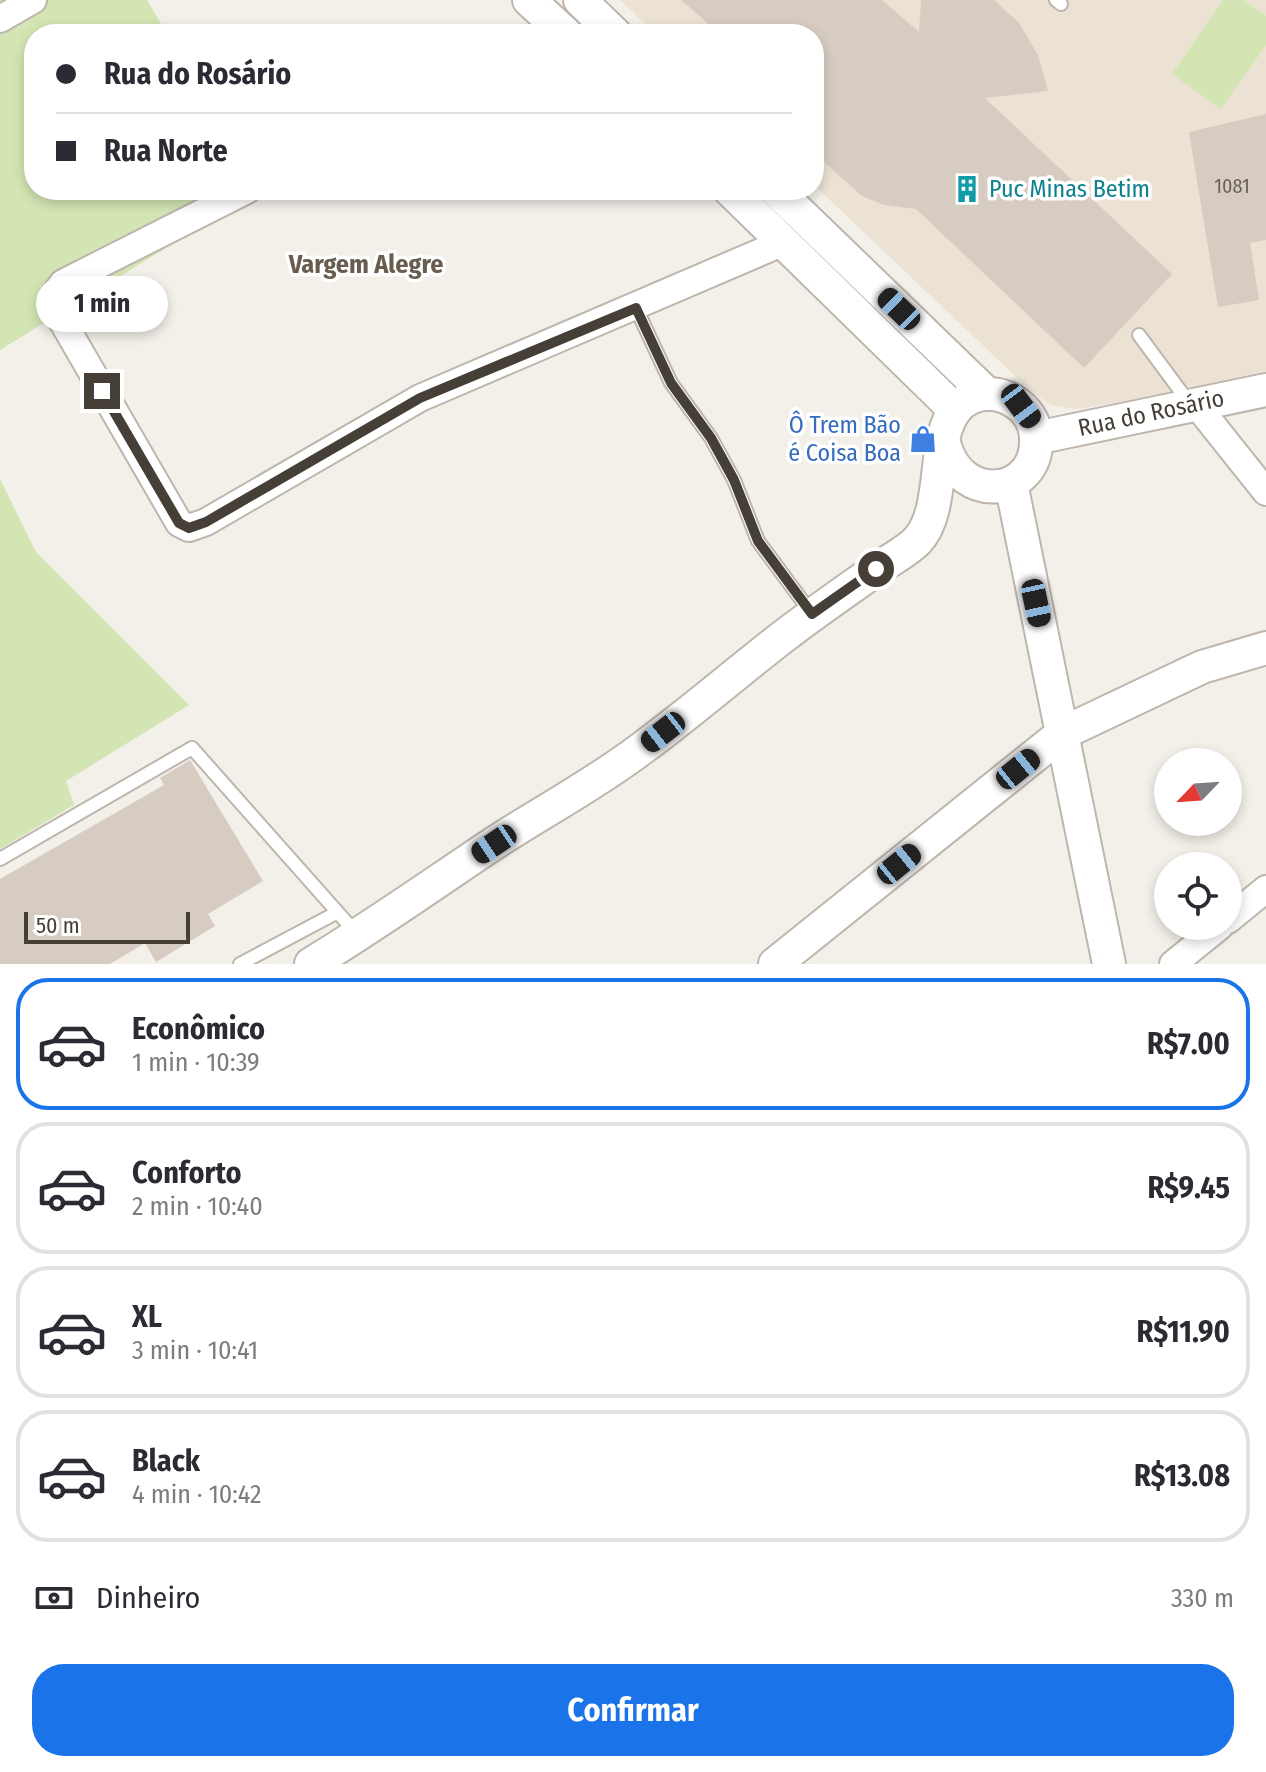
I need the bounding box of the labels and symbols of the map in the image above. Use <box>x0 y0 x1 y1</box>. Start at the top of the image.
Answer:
building icon: Puc Minas Betim <box>952 174 982 204</box>
house number: 1081 <box>1214 174 1250 198</box>
place label: Puc Minas Betim <box>989 175 1150 203</box>
district label: Vargem Alegre <box>288 249 443 280</box>
callout: 1 min <box>36 275 168 331</box>
car <box>873 284 925 334</box>
route end <box>84 373 120 409</box>
car <box>997 380 1045 432</box>
street label: Rua do Rosário <box>1076 384 1226 442</box>
place label: Ô Trem Bão é Coisa Boa <box>788 410 901 467</box>
shop icon: Ô Trem Bão é Coisa Boa <box>908 424 938 454</box>
route start <box>858 551 894 587</box>
car <box>1019 577 1053 629</box>
car <box>637 708 689 756</box>
car <box>992 745 1044 793</box>
north arrow <box>1154 748 1242 836</box>
car <box>467 821 521 867</box>
car <box>873 840 925 888</box>
scale bar <box>24 908 190 944</box>

